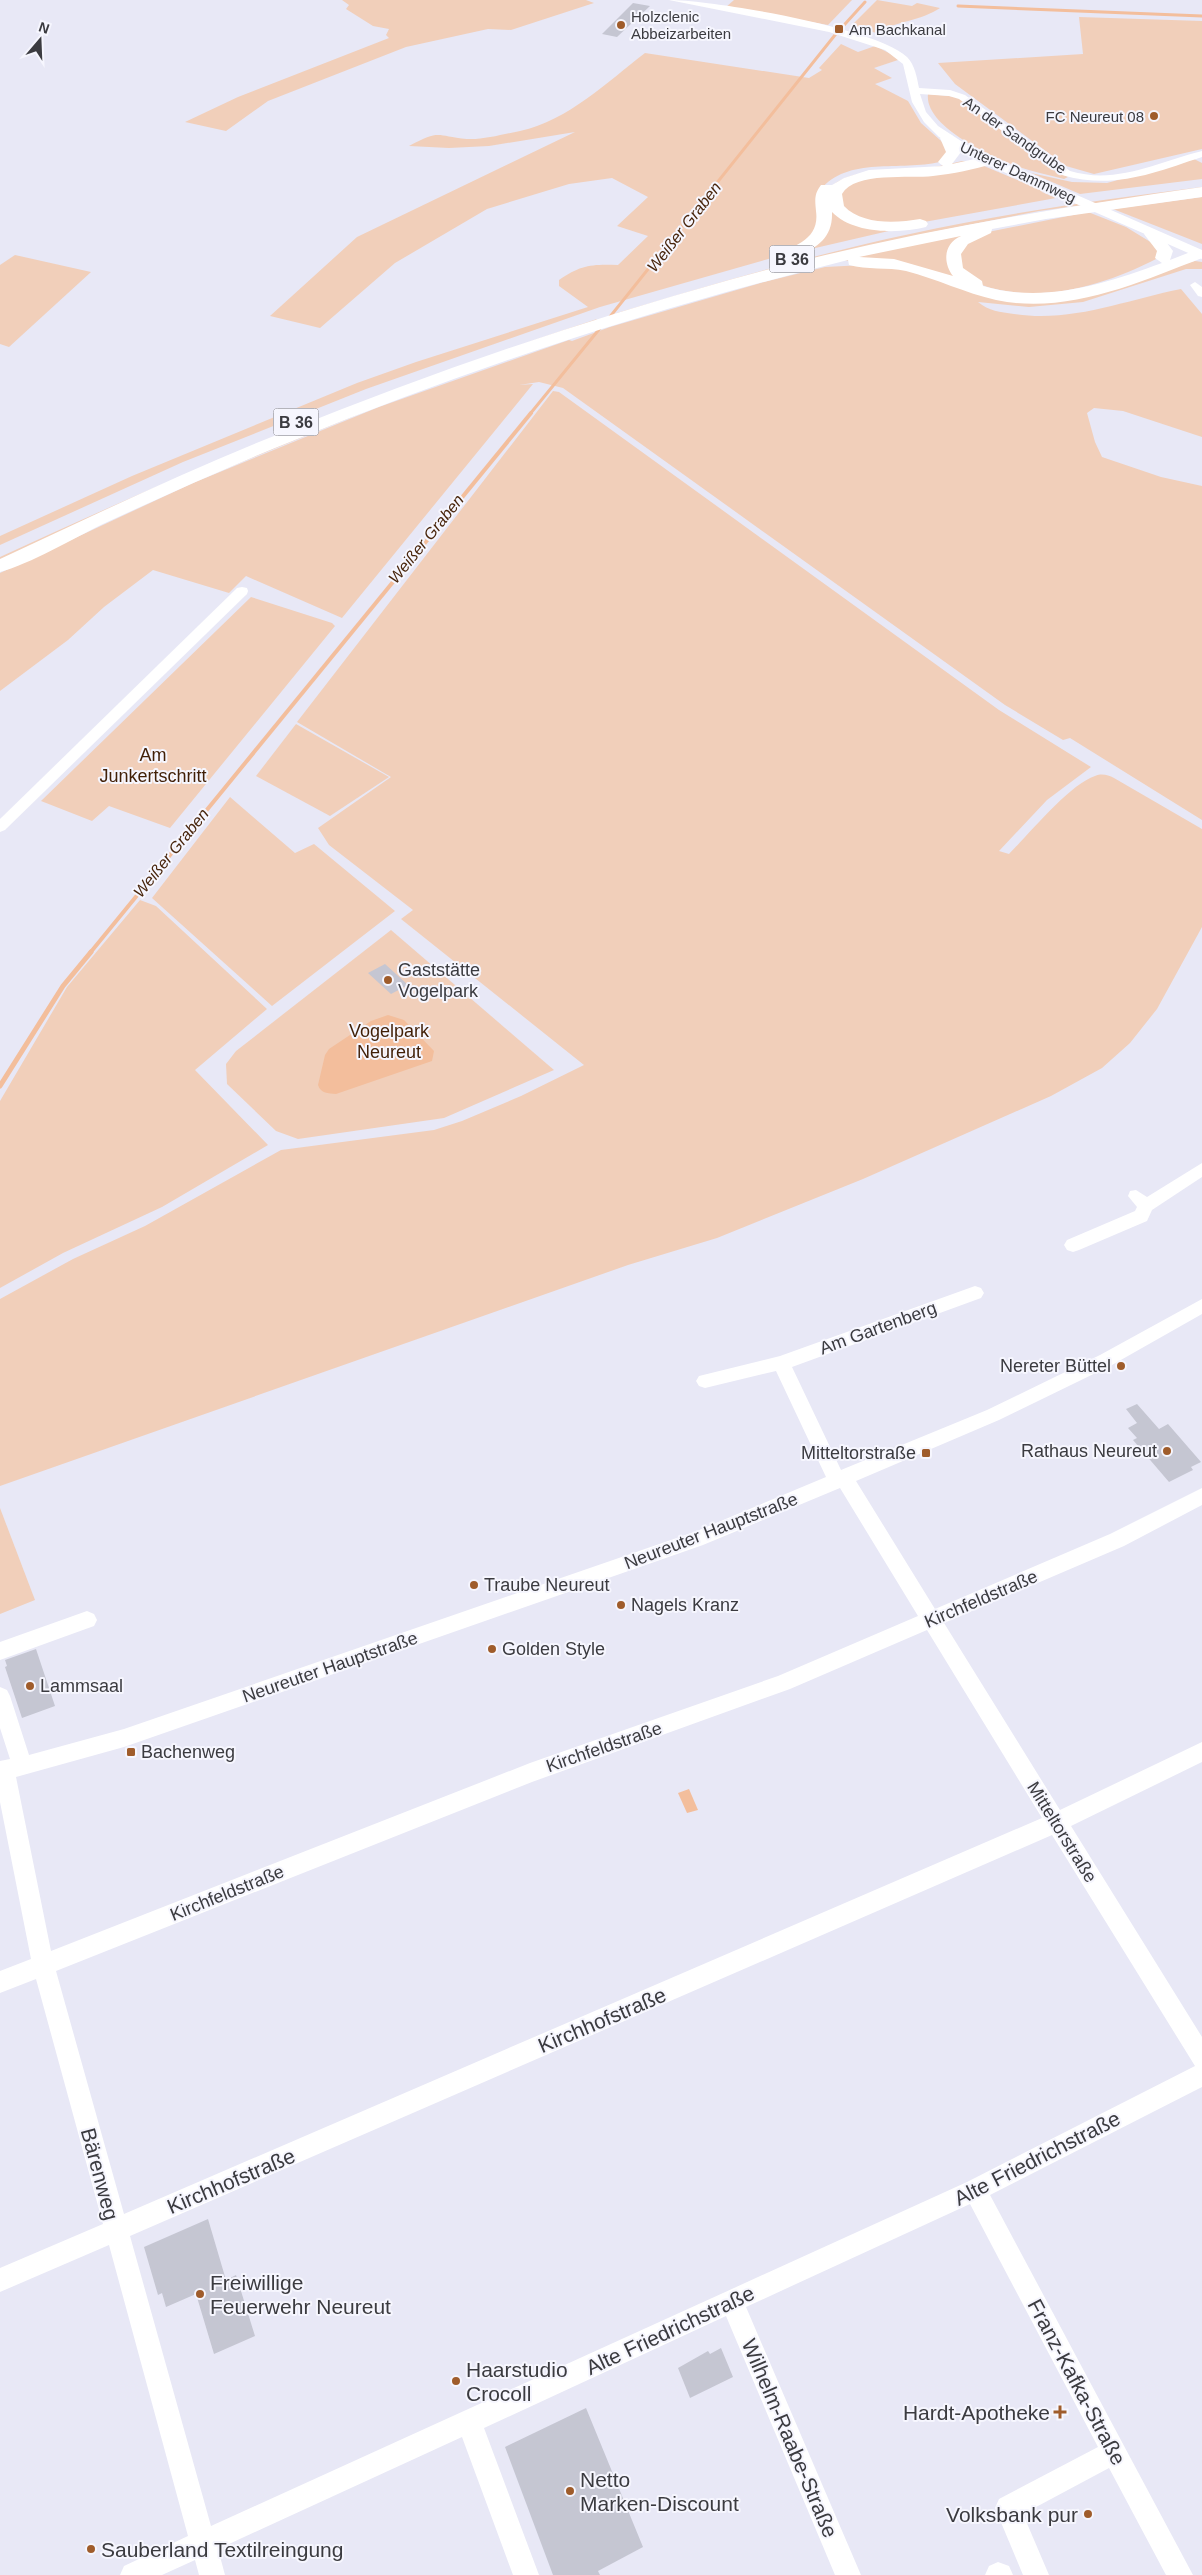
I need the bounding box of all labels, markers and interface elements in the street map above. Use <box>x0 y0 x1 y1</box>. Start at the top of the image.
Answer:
place label: Holzclenic Abbeizarbeiten <box>631 8 731 42</box>
north arrow <box>15 15 65 65</box>
text: N <box>37 18 52 37</box>
marker: Holzclenic Abbeizarbeiten <box>615 19 627 31</box>
place label: Am Bachkanal <box>849 21 946 38</box>
marker: Am Bachkanal <box>833 23 845 35</box>
street label: An der Sandgrube <box>960 93 1070 177</box>
place label: FC Neureut 08 <box>1046 108 1144 125</box>
marker: FC Neureut 08 <box>1148 110 1160 122</box>
street label: Unterer Dammweg <box>957 138 1079 206</box>
water label: Weißer Graben <box>644 179 724 275</box>
road number: B 36 <box>770 245 814 272</box>
road number: B 36 <box>274 408 318 436</box>
water label: Weißer Graben <box>385 491 467 587</box>
park label: Am Junkertschritt <box>99 745 207 786</box>
water label: Weißer Graben <box>130 805 212 901</box>
place label: Gaststätte Vogelpark <box>398 960 480 1001</box>
marker: Gaststätte Vogelpark <box>382 974 394 986</box>
park label: Vogelpark Neureut <box>349 1021 430 1062</box>
street label: Am Gartenberg <box>817 1298 939 1358</box>
place label: Nereter Büttel <box>1000 1356 1111 1376</box>
marker: Nereter Büttel <box>1115 1360 1127 1372</box>
place label: Rathaus Neureut <box>1021 1441 1157 1461</box>
place label: Mitteltorstraße <box>801 1443 916 1463</box>
marker: Rathaus Neureut <box>1161 1445 1173 1457</box>
marker: Mitteltorstraße <box>920 1447 932 1459</box>
street label: Neureuter Hauptstraße <box>621 1489 801 1573</box>
street label: Kirchfeldstraße <box>921 1566 1041 1632</box>
place label: Traube Neureut <box>484 1575 609 1595</box>
marker: Traube Neureut <box>468 1579 480 1591</box>
place label: Nagels Kranz <box>631 1595 739 1615</box>
marker: Nagels Kranz <box>615 1599 627 1611</box>
street label: Neureuter Hauptstraße <box>240 1628 420 1706</box>
place label: Golden Style <box>502 1639 605 1659</box>
marker: Golden Style <box>486 1643 498 1655</box>
place label: Lammsaal <box>40 1676 123 1696</box>
marker: Lammsaal <box>24 1680 36 1692</box>
street label: Kirchfeldstraße <box>544 1718 664 1776</box>
place label: Bachenweg <box>141 1742 235 1762</box>
marker: Bachenweg <box>125 1746 137 1758</box>
street label: Mitteltorstraße <box>1023 1778 1101 1886</box>
street label: Kirchfeldstraße <box>167 1861 287 1925</box>
street label: Kirchhofstraße <box>535 1983 669 2057</box>
street label: Alte Friedrichstraße <box>950 2106 1124 2210</box>
street label: Bärenweg <box>77 2125 123 2223</box>
street label: Kirchhofstraße <box>164 2144 298 2218</box>
place label: Freiwillige Feuerwehr Neureut <box>210 2271 391 2318</box>
street label: Alte Friedrichstraße <box>582 2281 758 2379</box>
marker: Freiwillige Feuerwehr Neureut <box>194 2288 206 2300</box>
street label: Franz-Kafka-Straße <box>1024 2295 1130 2469</box>
street label: Wilhelm-Raabe-Straße <box>738 2335 842 2541</box>
place label: Haarstudio Crocoll <box>466 2358 568 2405</box>
marker: Haarstudio Crocoll <box>450 2375 462 2387</box>
place label: Hardt-Apotheke <box>903 2401 1050 2424</box>
marker: Hardt-Apotheke <box>1054 2406 1066 2418</box>
place label: Netto Marken-Discount <box>580 2468 739 2515</box>
marker: Netto Marken-Discount <box>564 2485 576 2497</box>
place label: Volksbank pur <box>946 2503 1078 2526</box>
marker: Volksbank pur <box>1082 2508 1094 2520</box>
place label: Sauberland Textilreingung <box>101 2538 343 2561</box>
marker: Sauberland Textilreingung <box>85 2543 97 2555</box>

